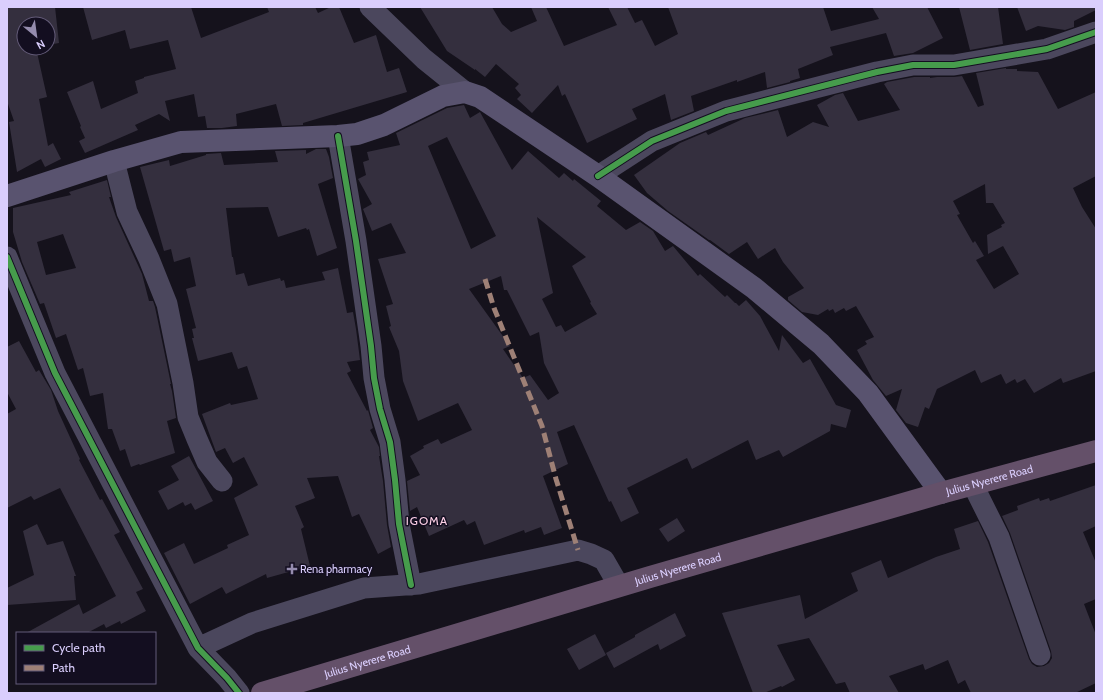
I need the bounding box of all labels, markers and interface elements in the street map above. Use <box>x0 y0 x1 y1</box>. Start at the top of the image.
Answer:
north arrow <box>16 16 56 56</box>
text: N <box>34 37 48 53</box>
street label: Julius Nyerere Road <box>944 461 1034 499</box>
district label: IGOMA <box>406 513 448 528</box>
street label: Julius Nyerere Road <box>632 550 723 588</box>
place label: Rena pharmacy <box>300 562 373 576</box>
marker: Rena pharmacy <box>287 564 297 574</box>
legend <box>16 632 156 684</box>
text: Cycle path <box>52 640 105 655</box>
street label: Julius Nyerere Road <box>322 642 412 681</box>
text: Path <box>52 660 75 675</box>

